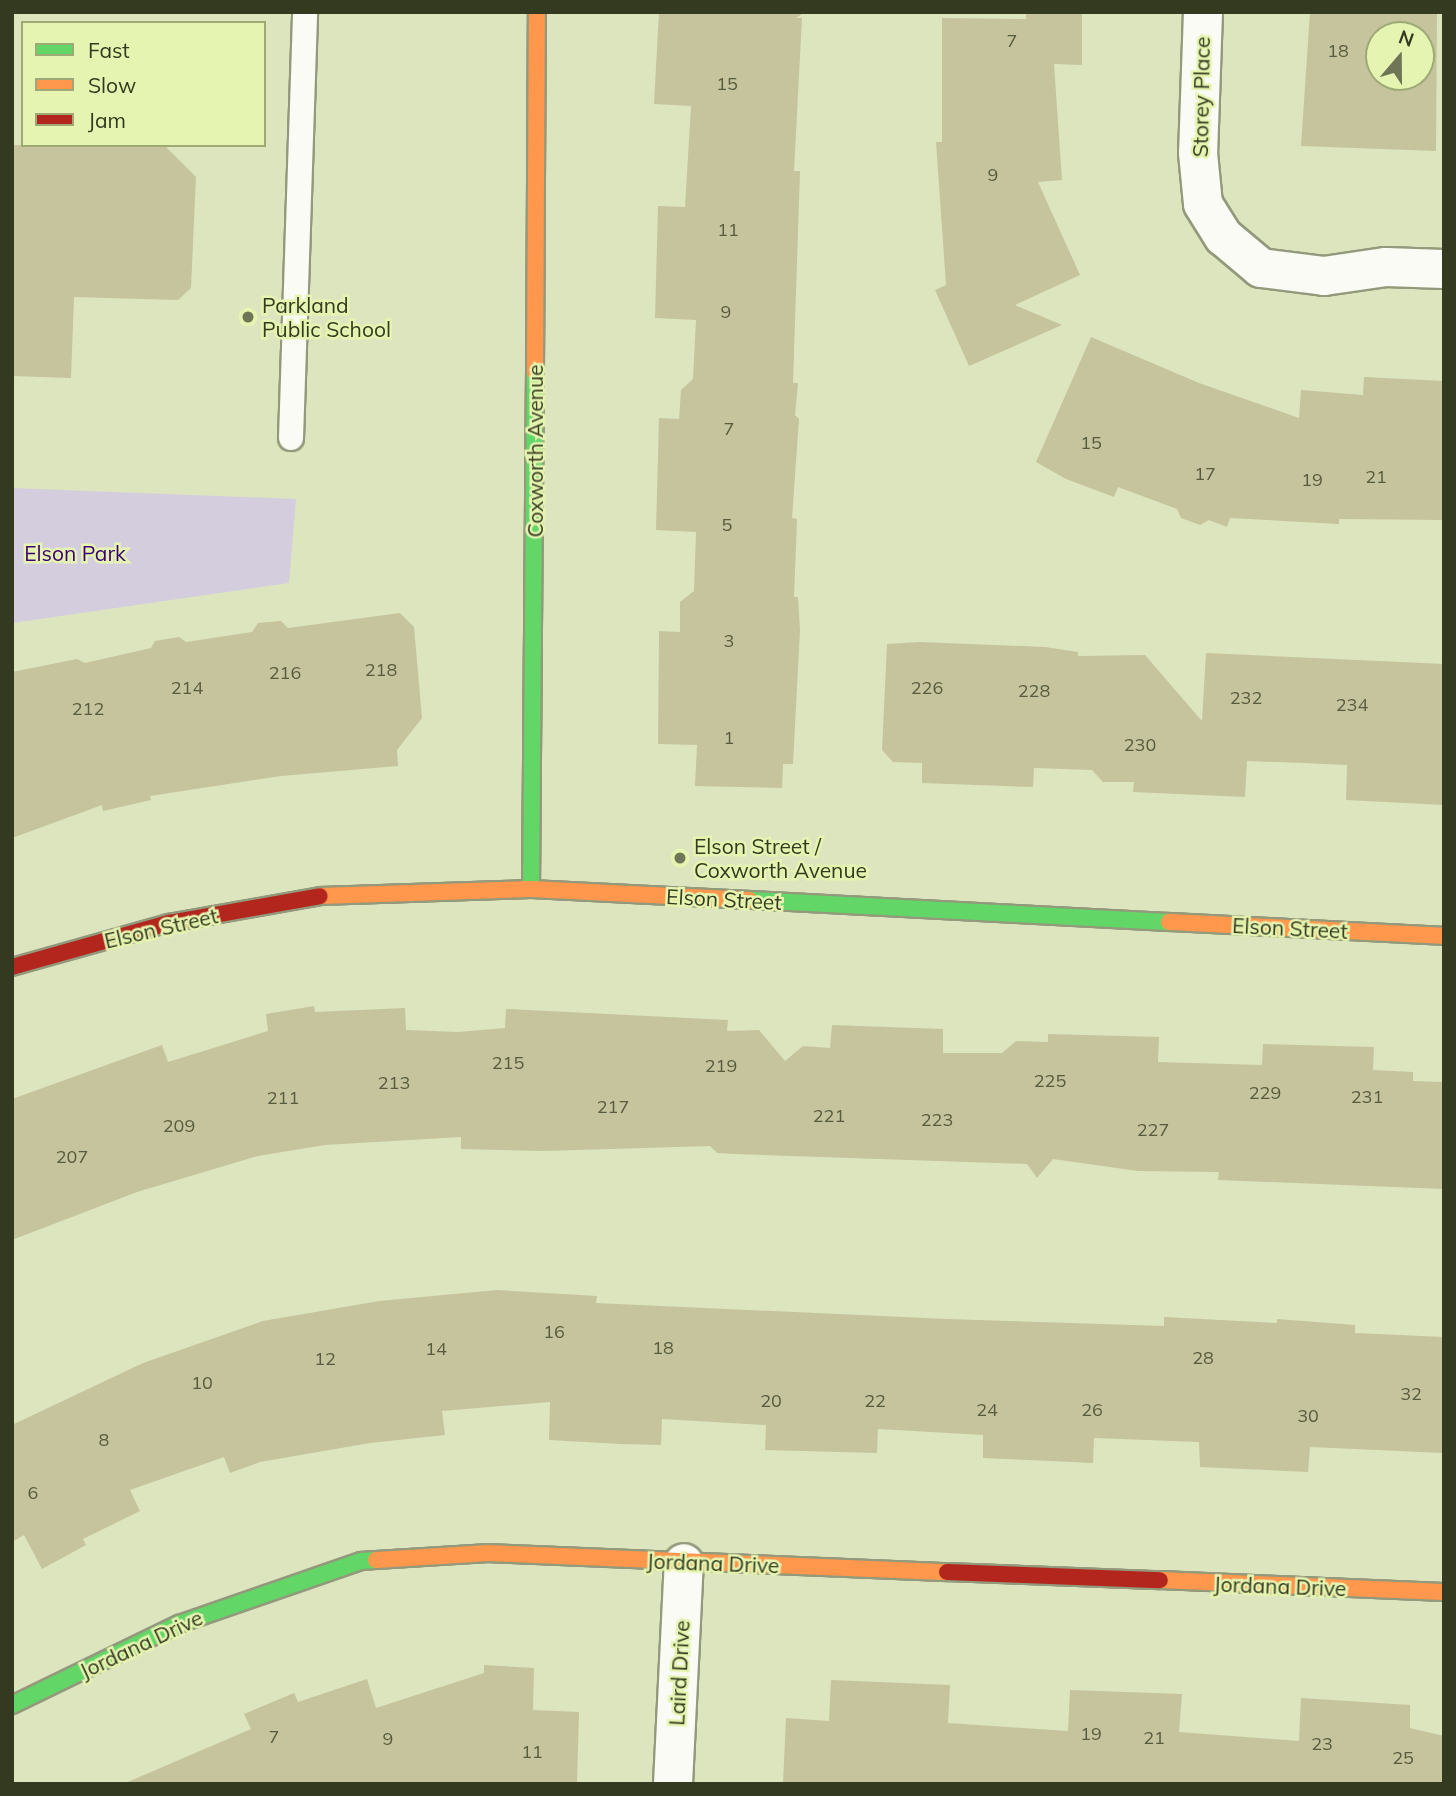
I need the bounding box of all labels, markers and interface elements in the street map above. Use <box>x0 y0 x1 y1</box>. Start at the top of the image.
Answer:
legend <box>21 21 266 147</box>
north arrow <box>1365 21 1435 91</box>
text: N <box>1396 24 1417 52</box>
house number: 7 <box>1007 30 1017 52</box>
text: Fast <box>88 37 130 63</box>
street label: Storey Place <box>1187 37 1215 157</box>
house number: 18 <box>1327 40 1349 62</box>
text: Slow <box>88 72 136 98</box>
house number: 15 <box>716 73 738 95</box>
text: Jam <box>88 107 126 133</box>
house number: 9 <box>988 164 998 186</box>
house number: 11 <box>717 219 739 241</box>
place label: Parkland Public School <box>262 292 391 342</box>
house number: 9 <box>721 301 731 323</box>
marker: Parkland Public School <box>240 309 256 325</box>
street label: Coxworth Avenue <box>522 365 548 537</box>
house number: 7 <box>724 418 734 440</box>
house number: 15 <box>1080 432 1102 454</box>
house number: 17 <box>1194 463 1216 485</box>
house number: 21 <box>1365 466 1387 488</box>
house number: 19 <box>1301 469 1323 491</box>
house number: 5 <box>722 514 732 536</box>
park label: Elson Park <box>24 540 126 566</box>
house number: 3 <box>724 630 734 652</box>
house number: 218 <box>365 659 397 681</box>
house number: 216 <box>269 662 301 684</box>
house number: 214 <box>171 677 203 699</box>
house number: 226 <box>911 677 943 699</box>
house number: 228 <box>1018 680 1050 702</box>
house number: 232 <box>1230 687 1262 709</box>
house number: 234 <box>1336 694 1368 716</box>
house number: 212 <box>72 698 104 720</box>
house number: 1 <box>724 727 734 749</box>
house number: 230 <box>1124 734 1156 756</box>
place label: Elson Street / Coxworth Avenue <box>694 833 867 883</box>
marker: Elson Street / Coxworth Avenue <box>672 850 688 866</box>
street label: Elson Street <box>666 883 782 915</box>
street label: Elson Street <box>102 903 220 953</box>
street label: Elson Street <box>1232 912 1348 944</box>
house number: 215 <box>492 1052 524 1074</box>
house number: 219 <box>705 1055 737 1077</box>
house number: 225 <box>1034 1070 1066 1092</box>
house number: 213 <box>378 1072 410 1094</box>
house number: 229 <box>1249 1082 1281 1104</box>
house number: 231 <box>1351 1086 1383 1108</box>
house number: 211 <box>267 1087 299 1109</box>
house number: 217 <box>597 1096 629 1118</box>
house number: 221 <box>813 1105 845 1127</box>
house number: 223 <box>921 1109 953 1131</box>
house number: 209 <box>163 1115 195 1137</box>
house number: 227 <box>1137 1119 1169 1141</box>
house number: 207 <box>56 1146 88 1168</box>
house number: 16 <box>543 1321 565 1343</box>
house number: 18 <box>652 1337 674 1359</box>
house number: 14 <box>425 1338 447 1360</box>
house number: 28 <box>1192 1347 1214 1369</box>
house number: 12 <box>314 1348 336 1370</box>
house number: 10 <box>191 1372 213 1394</box>
house number: 32 <box>1400 1383 1422 1405</box>
house number: 20 <box>760 1390 782 1412</box>
house number: 22 <box>864 1390 886 1412</box>
house number: 24 <box>976 1399 998 1421</box>
house number: 26 <box>1081 1399 1103 1421</box>
house number: 30 <box>1297 1405 1319 1427</box>
house number: 8 <box>99 1429 109 1451</box>
house number: 6 <box>28 1482 38 1504</box>
street label: Jordana Drive <box>646 1548 780 1578</box>
street label: Jordana Drive <box>1213 1571 1347 1601</box>
street label: Jordana Drive <box>76 1605 206 1683</box>
street label: Laird Drive <box>664 1620 694 1726</box>
house number: 19 <box>1080 1723 1102 1745</box>
house number: 7 <box>269 1726 279 1748</box>
house number: 21 <box>1143 1727 1165 1749</box>
house number: 9 <box>383 1728 393 1750</box>
house number: 23 <box>1311 1733 1333 1755</box>
house number: 11 <box>521 1741 543 1763</box>
house number: 25 <box>1392 1747 1414 1769</box>

